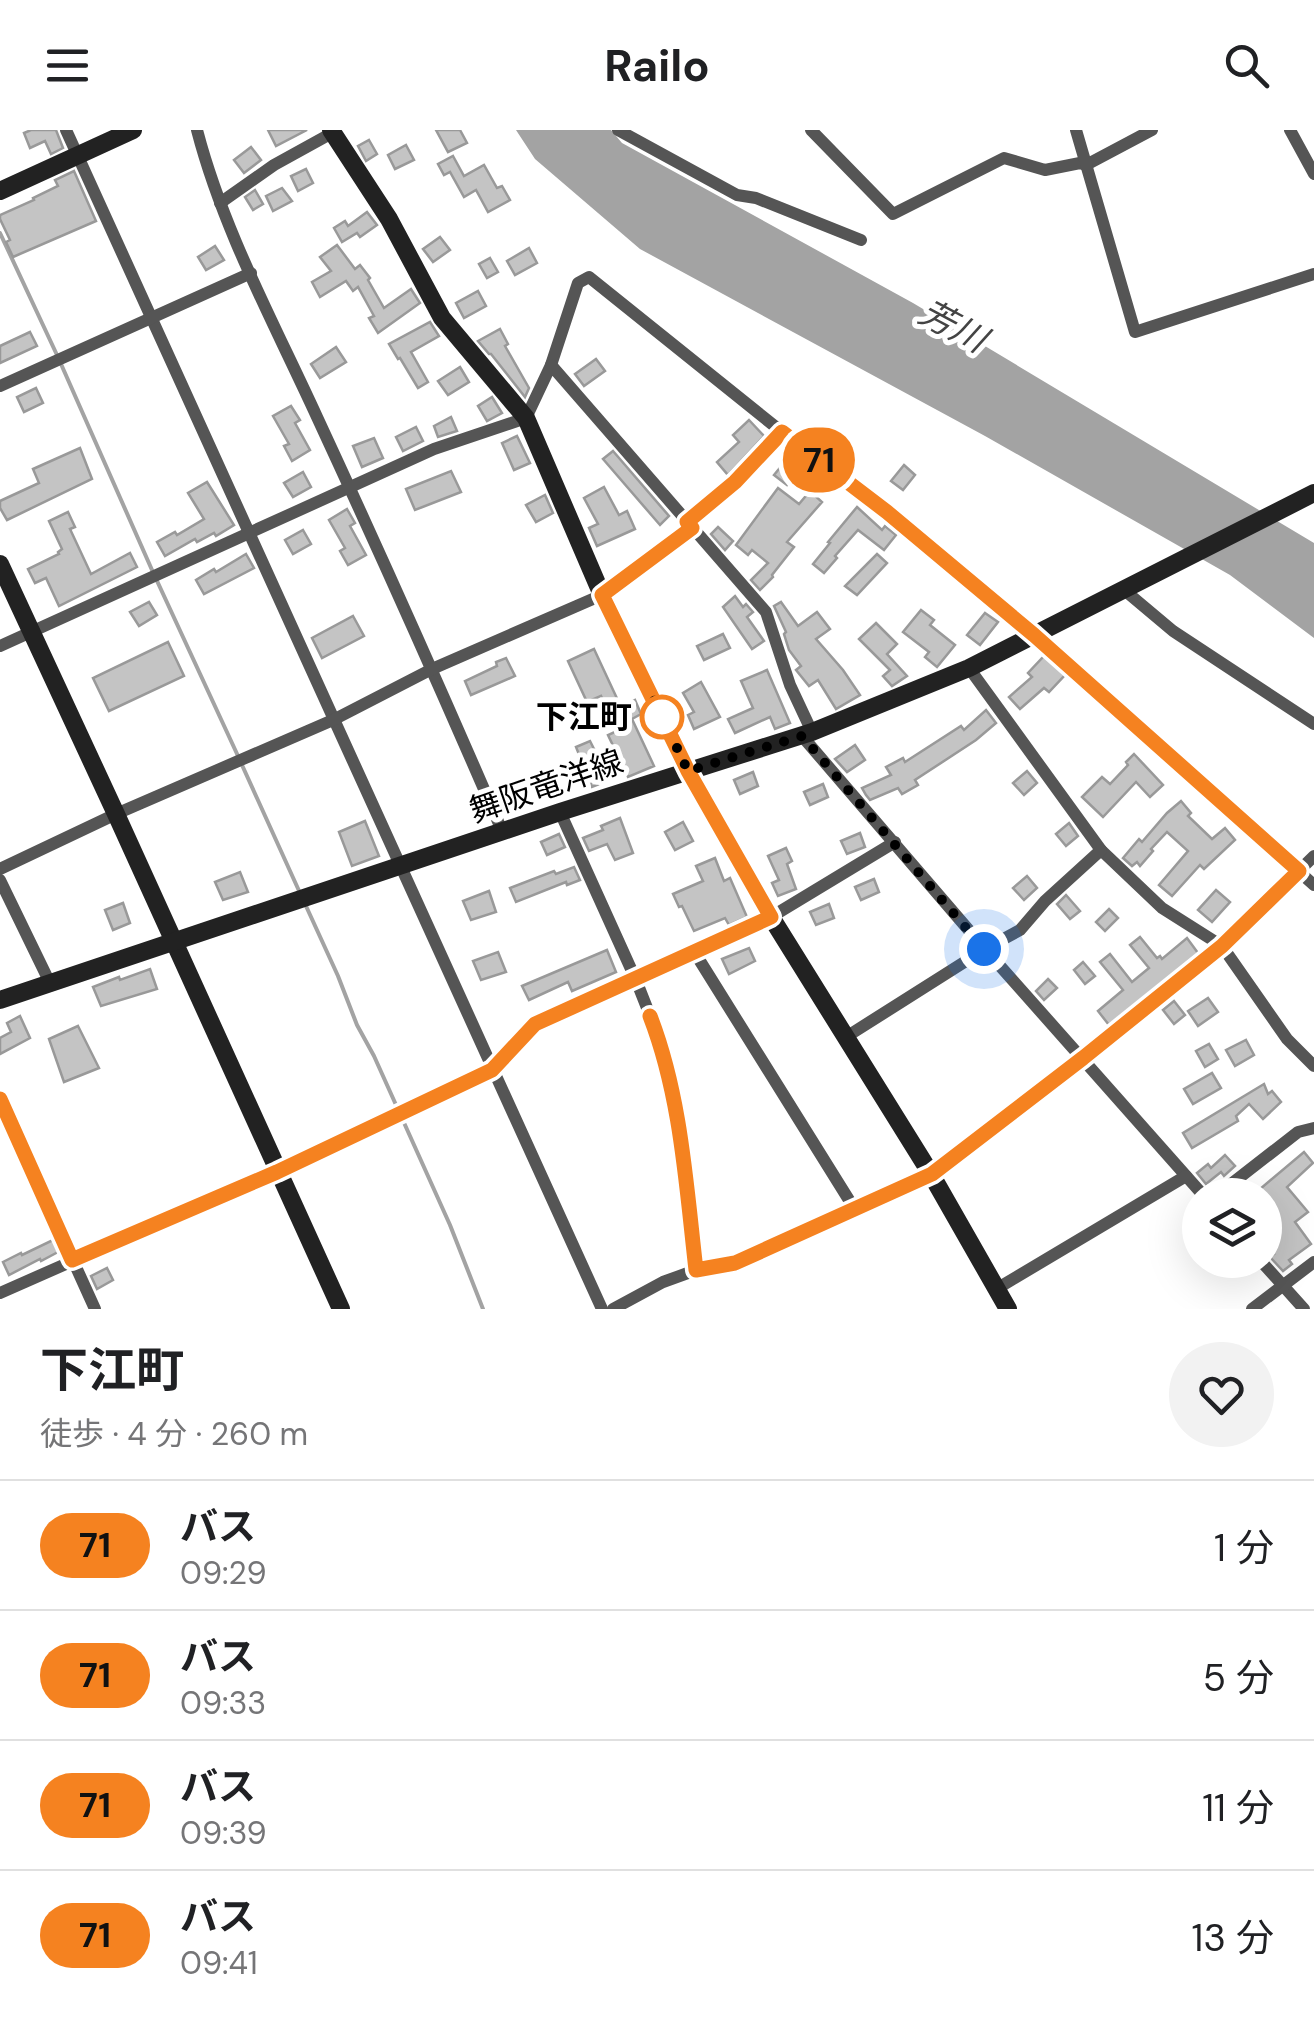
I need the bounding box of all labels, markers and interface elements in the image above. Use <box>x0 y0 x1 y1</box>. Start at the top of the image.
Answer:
text: Railo <box>604 36 710 95</box>
icon: menu <box>40 38 95 93</box>
icon: search <box>1219 38 1274 93</box>
water label: 芳川 <box>911 289 998 365</box>
line badge: 71 <box>774 428 864 492</box>
text: 71 <box>803 437 835 483</box>
place label: 下江町 <box>536 696 632 738</box>
marker: 下江町 <box>641 696 683 738</box>
street label: 舞阪竜洋線 <box>464 740 628 832</box>
your location <box>959 924 1009 974</box>
map controls <box>1182 1178 1282 1278</box>
button: layers <box>1182 1178 1282 1278</box>
text: 下江町 <box>40 1339 184 1402</box>
button: heart <box>1169 1342 1274 1447</box>
text: 徒歩 · 4 分 · 260 m <box>40 1413 308 1455</box>
text: バス <box>180 1502 256 1552</box>
text: 71 <box>79 1522 111 1568</box>
text: 1 分 <box>1214 1523 1274 1573</box>
text: 09:29 <box>180 1552 267 1594</box>
text: バス <box>180 1632 256 1682</box>
text: 71 <box>79 1652 111 1698</box>
text: 5 分 <box>1203 1653 1274 1703</box>
text: 09:33 <box>180 1682 266 1724</box>
text: バス <box>180 1762 256 1812</box>
text: 71 <box>79 1782 111 1828</box>
text: 11 分 <box>1202 1783 1274 1833</box>
text: 09:39 <box>180 1812 267 1854</box>
text: バス <box>180 1892 256 1942</box>
text: 71 <box>79 1912 111 1958</box>
text: 13 分 <box>1192 1913 1274 1963</box>
text: 09:41 <box>180 1942 258 1984</box>

